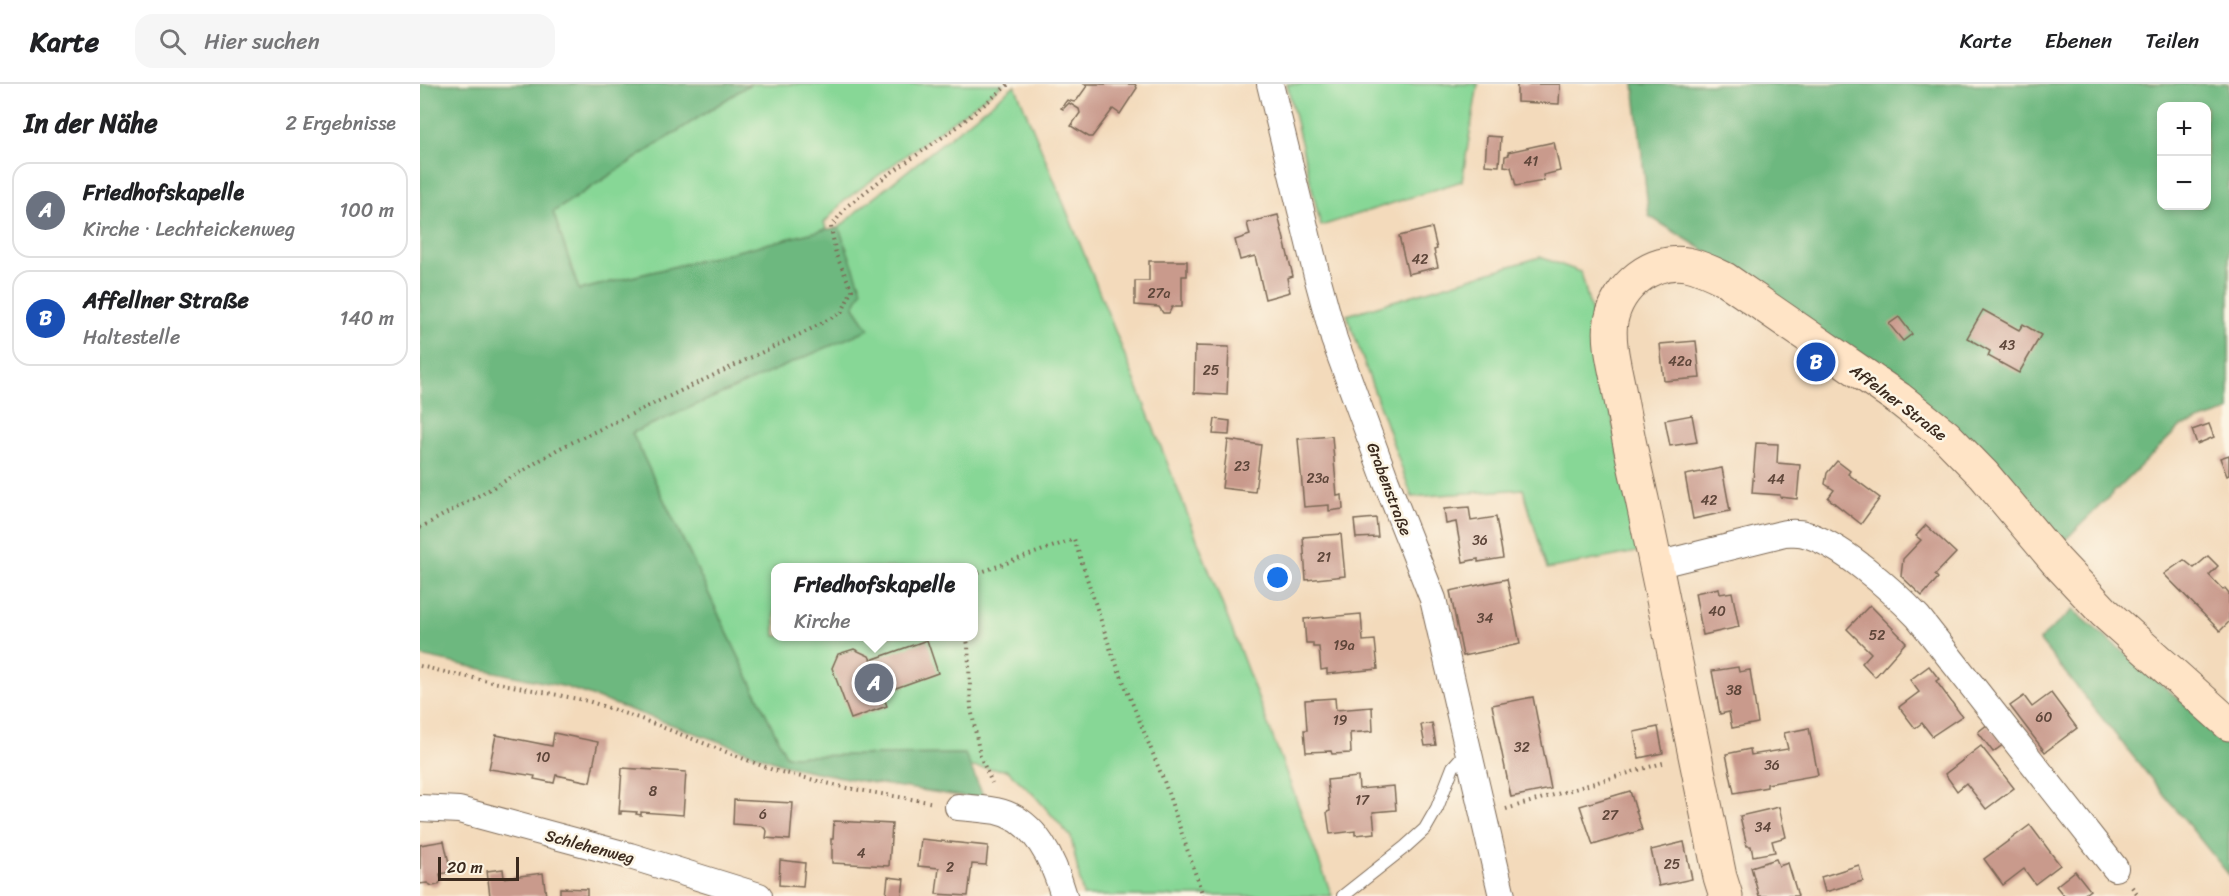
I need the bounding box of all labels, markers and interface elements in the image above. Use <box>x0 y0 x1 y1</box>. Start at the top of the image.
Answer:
search box <box>135 14 555 68</box>
text: Karte <box>30 17 99 66</box>
text: Hier suchen <box>204 22 319 61</box>
text: Karte <box>1960 22 2012 60</box>
text: Ebenen <box>2045 22 2112 60</box>
text: Teilen <box>2145 22 2199 60</box>
icon: search <box>156 25 189 58</box>
text: In der Nähe <box>24 100 158 146</box>
map controls <box>2157 102 2211 210</box>
button: + <box>2157 102 2211 156</box>
text: 2 Ergebnisse <box>286 106 396 141</box>
house number: 41 <box>1524 149 1538 174</box>
button: − <box>2157 156 2211 210</box>
text: Friedhofskapelle <box>83 173 244 212</box>
text: A <box>39 193 52 228</box>
text: 100 m <box>340 193 394 228</box>
text: Kirche · Lechteickenweg <box>83 212 295 247</box>
house number: 42 <box>1412 247 1428 272</box>
text: Affellner Straße <box>83 281 249 320</box>
house number: 27a <box>1147 281 1171 306</box>
text: B <box>39 301 52 336</box>
text: 140 m <box>340 301 394 336</box>
text: Haltestelle <box>83 320 180 355</box>
house number: 43 <box>1999 333 2016 358</box>
pin: B <box>1796 340 1836 384</box>
house number: 42a <box>1668 349 1692 374</box>
street label: Affelner Straße <box>1843 355 1954 449</box>
house number: 25 <box>1203 358 1220 383</box>
street label: Grabenstraße <box>1358 438 1421 540</box>
house number: 23 <box>1234 454 1250 479</box>
house number: 23a <box>1307 466 1329 491</box>
house number: 44 <box>1767 467 1785 492</box>
house number: 42 <box>1701 488 1717 513</box>
house number: 36 <box>1472 528 1488 553</box>
house number: 21 <box>1317 545 1331 570</box>
popup <box>771 563 978 641</box>
your location <box>1263 563 1292 592</box>
text: Friedhofskapelle <box>794 565 955 604</box>
house number: 40 <box>1708 599 1726 624</box>
text: Kirche <box>794 604 851 639</box>
house number: 34 <box>1477 606 1493 631</box>
house number: 52 <box>1869 623 1885 648</box>
house number: 19a <box>1333 633 1355 658</box>
pin: A <box>854 660 894 706</box>
house number: 38 <box>1726 678 1743 703</box>
house number: 60 <box>2036 705 2053 730</box>
house number: 19 <box>1333 708 1348 733</box>
house number: 32 <box>1514 735 1530 760</box>
house number: 10 <box>536 745 551 770</box>
house number: 36 <box>1764 753 1780 778</box>
house number: 8 <box>649 779 658 804</box>
house number: 17 <box>1355 788 1370 813</box>
house number: 6 <box>759 802 767 827</box>
house number: 27 <box>1602 803 1619 828</box>
house number: 34 <box>1755 815 1771 840</box>
street label: Schlehenweg <box>542 821 638 872</box>
house number: 4 <box>857 841 866 866</box>
house number: 25 <box>1664 852 1681 877</box>
text: 20 m <box>447 853 483 882</box>
scale bar <box>438 854 519 882</box>
house number: 2 <box>946 855 954 880</box>

